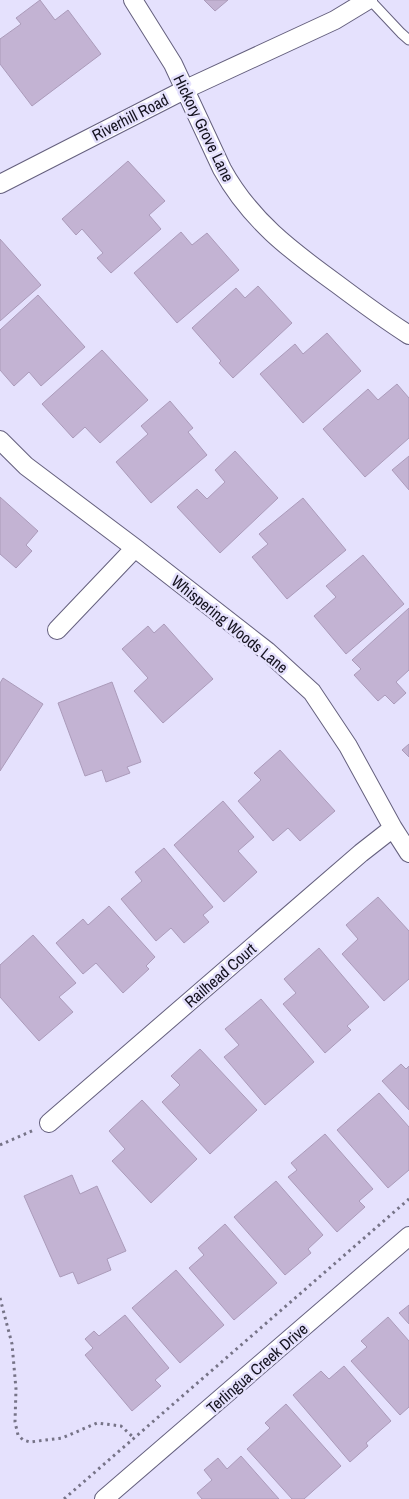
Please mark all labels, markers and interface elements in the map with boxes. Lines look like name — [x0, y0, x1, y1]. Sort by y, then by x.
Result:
street label: Hickory Grove Lane — [169, 71, 239, 185]
street label: Riverhill Road — [88, 88, 172, 146]
street label: Whispering Woods Lane — [167, 570, 293, 678]
street label: Railhead Court — [179, 938, 261, 1012]
street label: Terlingua Creek Drive — [202, 1318, 312, 1418]

